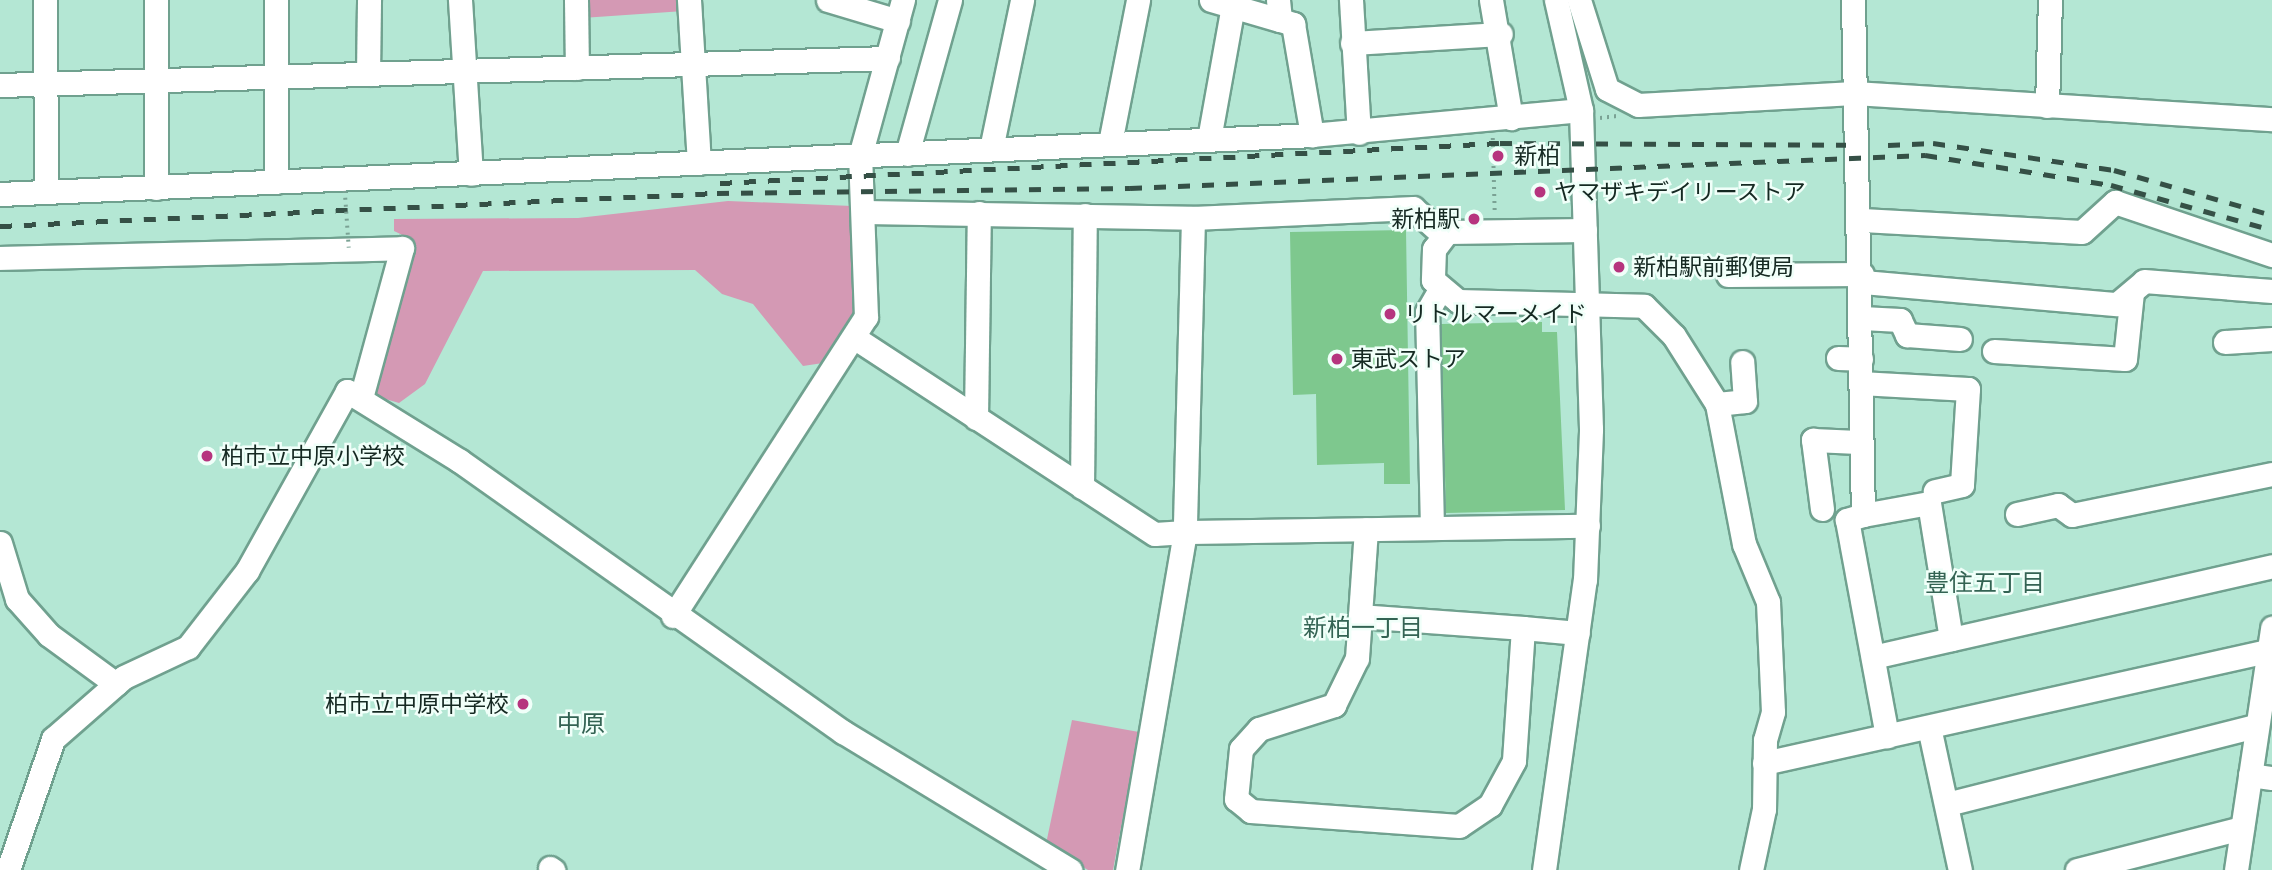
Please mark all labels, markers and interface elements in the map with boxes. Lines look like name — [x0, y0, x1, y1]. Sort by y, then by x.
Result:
place label: 新柏 — [1514, 142, 1560, 170]
marker: 新柏 — [1488, 146, 1508, 166]
place label: ヤマザキデイリーストア — [1554, 178, 1807, 206]
marker: ヤマザキデイリーストア — [1532, 184, 1548, 200]
place label: 新柏駅 — [1391, 205, 1460, 233]
marker: 新柏駅 — [1466, 211, 1482, 227]
place label: 新柏駅前郵便局 — [1633, 253, 1794, 281]
marker: 新柏駅前郵便局 — [1611, 259, 1627, 275]
place label: リトルマーメイド — [1404, 300, 1588, 328]
marker: リトルマーメイド — [1382, 306, 1398, 322]
place label: 東武ストア — [1351, 345, 1466, 373]
marker: 東武ストア — [1329, 351, 1345, 367]
place label: 柏市立中原小学校 — [221, 442, 405, 470]
marker: 柏市立中原小学校 — [199, 448, 215, 464]
district label: 豊住五丁目 — [1925, 569, 2045, 597]
district label: 新柏一丁目 — [1303, 614, 1423, 642]
place label: 柏市立中原中学校 — [325, 690, 509, 718]
marker: 柏市立中原中学校 — [515, 696, 531, 712]
district label: 中原 — [557, 710, 605, 738]

